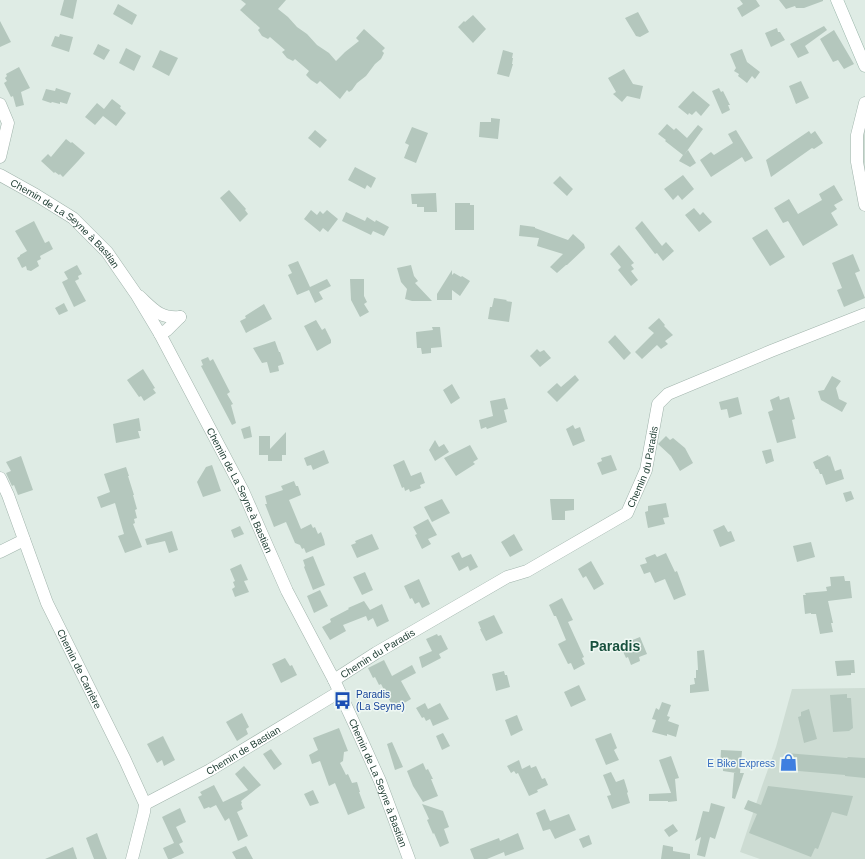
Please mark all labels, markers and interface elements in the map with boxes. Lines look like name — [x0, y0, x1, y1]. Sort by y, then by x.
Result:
street label: Chemin de La Seyne à Bastian — [8, 177, 121, 270]
street label: Chemin du Paradis — [625, 425, 660, 509]
street label: Chemin de La Seyne à Bastian — [204, 426, 275, 555]
street label: Chemin de Carrière — [55, 627, 104, 711]
street label: Chemin du Paradis — [338, 627, 417, 680]
district label: Paradis — [590, 638, 641, 654]
place label: Paradis (La Seyne) — [356, 689, 405, 712]
bus stop icon: Paradis (La Seyne) — [333, 690, 353, 710]
street label: Chemin de La Seyne à Bastian — [347, 717, 409, 849]
street label: Chemin de Bastian — [204, 724, 282, 777]
shop icon: E Bike Express — [778, 753, 798, 773]
place label: E Bike Express — [707, 758, 775, 769]

